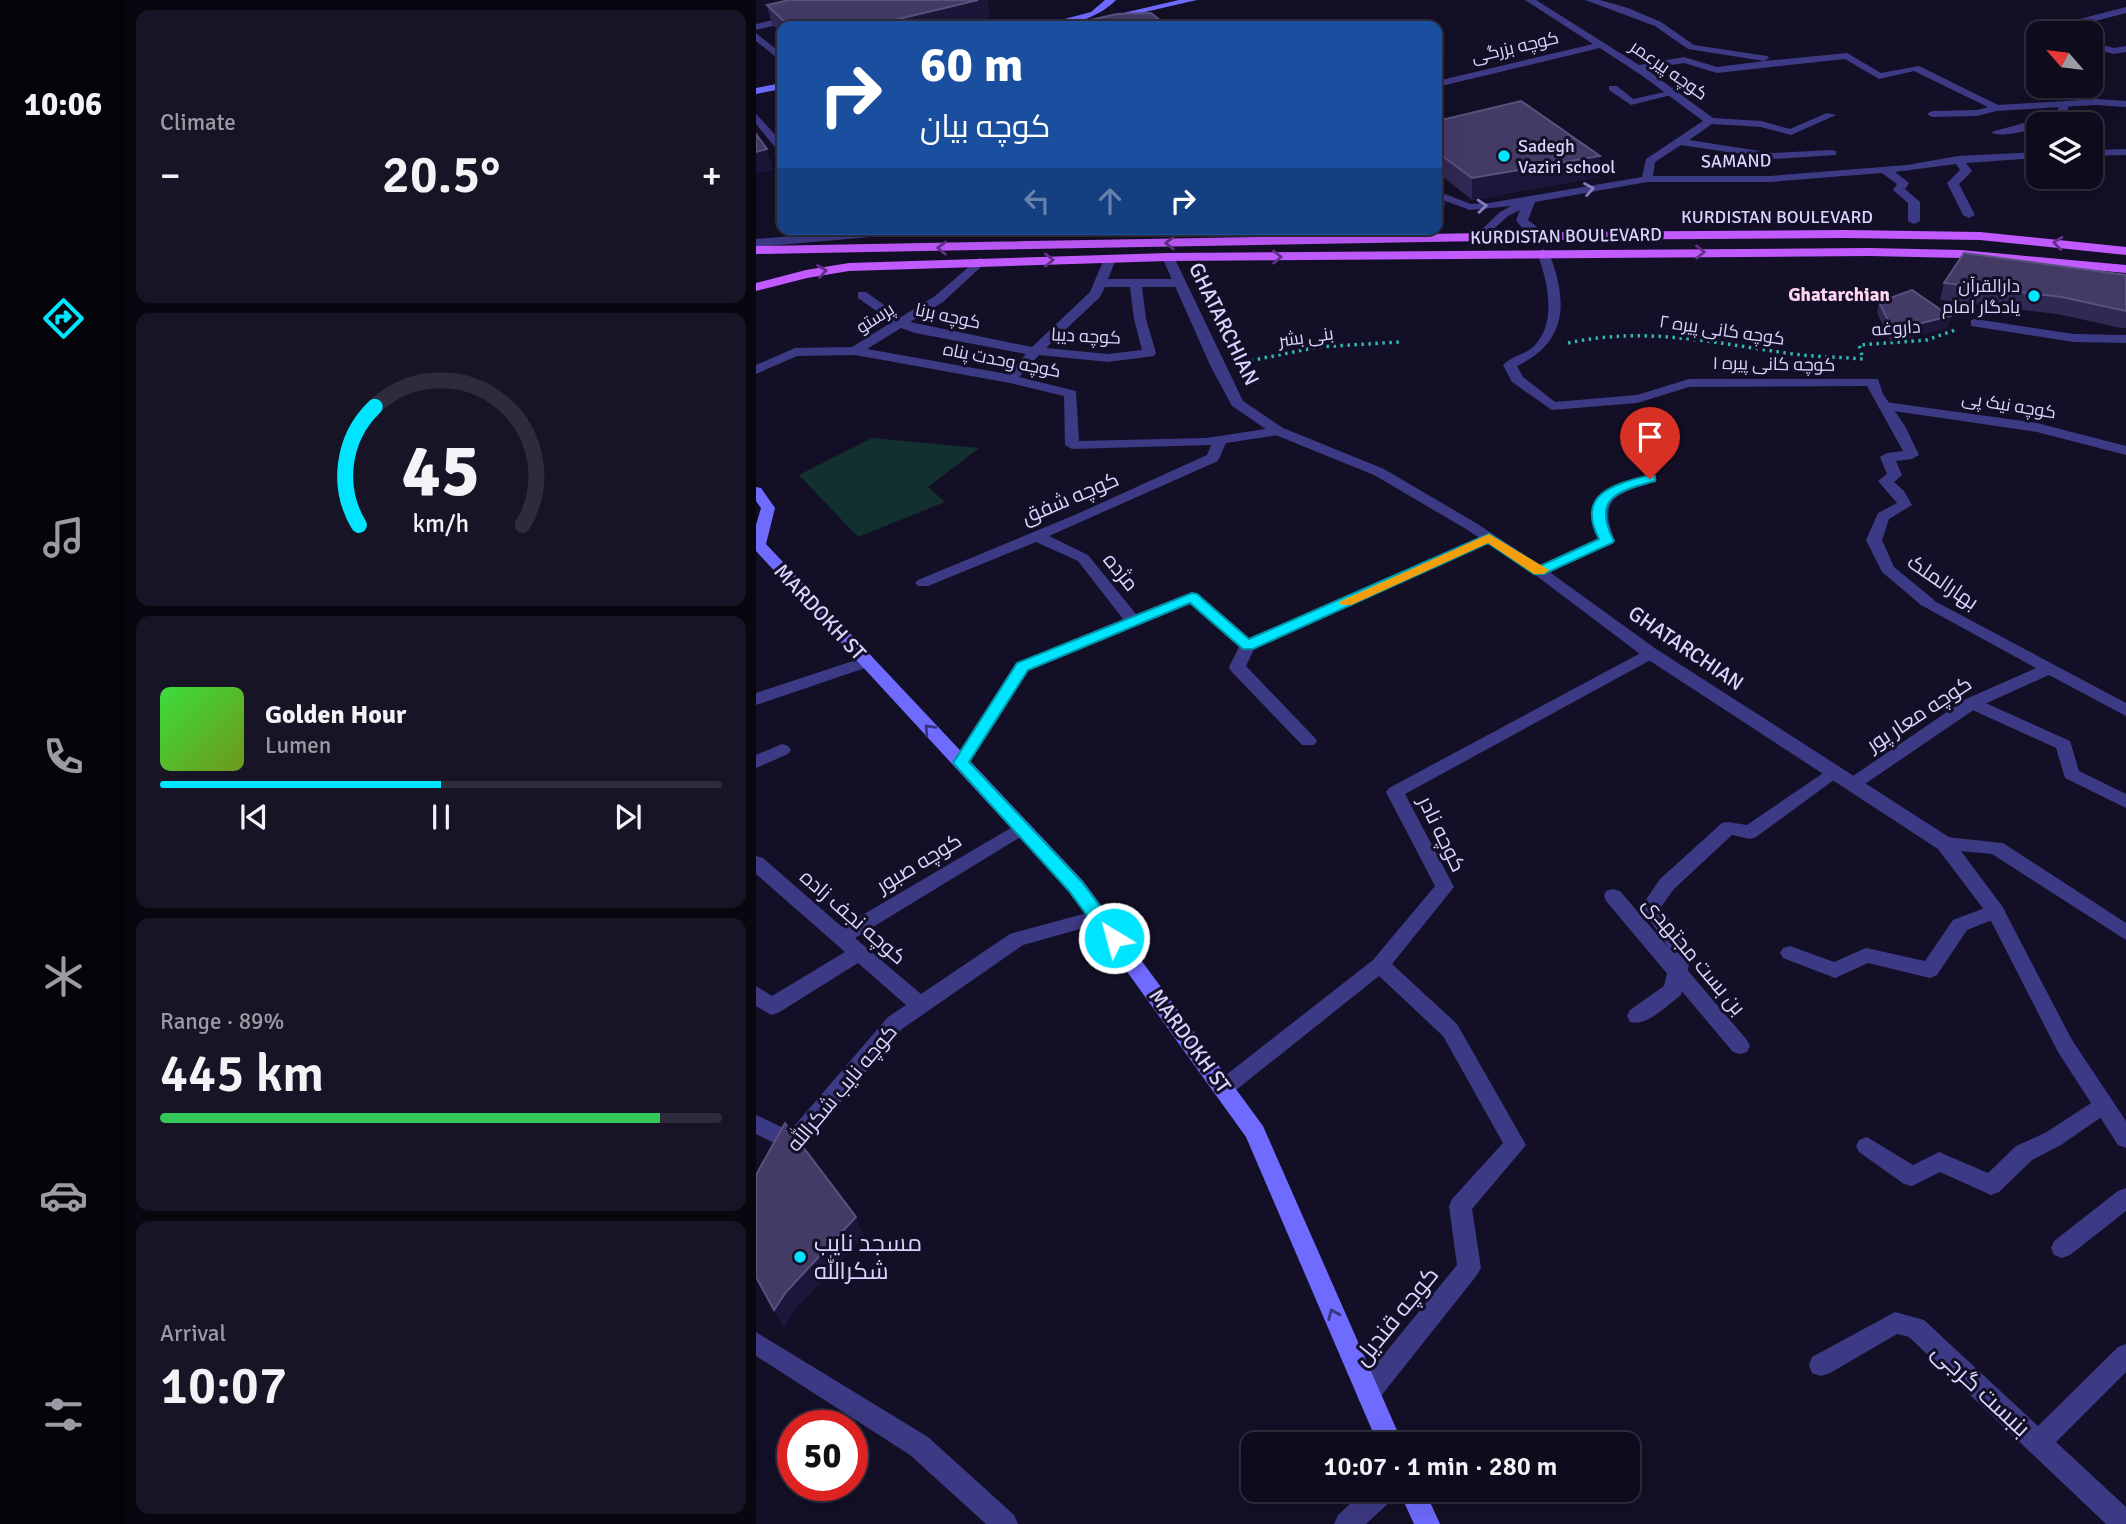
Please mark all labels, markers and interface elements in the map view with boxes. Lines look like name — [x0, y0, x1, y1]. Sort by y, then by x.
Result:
north arrow — [2026, 21, 2104, 98]
map controls — [2026, 21, 2103, 189]
street label: کوچه بزرگی — [1469, 26, 1561, 69]
text: 60 m — [920, 35, 1023, 95]
street label: کوچه پیرعمر — [1625, 35, 1712, 106]
icon: right — [805, 49, 896, 140]
text: 10:06 — [24, 85, 102, 124]
text: کوچه بیان — [920, 107, 1051, 146]
text: Climate — [160, 108, 236, 137]
button: layers — [2026, 112, 2103, 189]
place label: Sadegh Vaziri school — [1518, 135, 1616, 178]
text: 20.5° — [382, 143, 500, 207]
marker: Sadegh Vaziri school — [1496, 148, 1512, 164]
street label: SAMAND — [1701, 149, 1771, 173]
text: − — [160, 152, 181, 199]
text: + — [701, 152, 722, 199]
icon: left — [1018, 182, 1056, 220]
icon: ahead — [1091, 182, 1129, 220]
icon: right — [1164, 182, 1202, 220]
one-way arrow — [1583, 182, 1594, 197]
one-way arrow — [1477, 199, 1488, 214]
street label: KURDISTAN BOULEVARD — [1681, 206, 1873, 228]
street label: KURDISTAN BOULEVARD — [1470, 223, 1662, 249]
one-way arrow — [1164, 235, 1174, 251]
one-way arrow — [2052, 236, 2064, 251]
one-way arrow — [936, 241, 947, 256]
one-way arrow — [1695, 244, 1706, 260]
one-way arrow — [1272, 249, 1282, 265]
one-way arrow — [1044, 253, 1055, 268]
street label: GHATARCHIAN — [1183, 258, 1265, 390]
one-way arrow — [816, 264, 828, 279]
place label: دارالقرآن یادگار امام — [1942, 275, 2020, 319]
district label: Ghatarchian — [1788, 283, 1890, 307]
marker: دارالقرآن یادگار امام — [2026, 288, 2042, 304]
icon: directions — [39, 294, 88, 343]
street label: پرستو — [852, 298, 899, 339]
street label: کوچه برنا — [913, 298, 983, 335]
street label: کوچه کانی پیره ۲ — [1658, 310, 1786, 351]
street label: داروغه — [1871, 315, 1921, 341]
street label: بنی بشر — [1276, 322, 1335, 352]
street label: کوچه دیبا — [1050, 323, 1122, 350]
street label: کوچه وحدت پناه — [941, 338, 1063, 383]
street label: کوچه کانی پیره ۱ — [1712, 352, 1836, 377]
street label: کوچه نیک پی — [1960, 387, 2058, 424]
pin — [1620, 407, 1680, 479]
icon: arrive — [1631, 418, 1669, 456]
text: 45 — [402, 428, 480, 517]
street label: کوچه شفق — [1017, 466, 1123, 531]
text: km/h — [413, 508, 469, 539]
icon: music — [39, 513, 88, 562]
street label: مژده — [1098, 547, 1144, 597]
street label: بهارالملک — [1902, 549, 1984, 615]
street label: MARDOKH ST — [769, 558, 872, 666]
street label: GHATARCHIAN — [1623, 600, 1749, 696]
street label: کوچه معار پور — [1861, 670, 1977, 759]
text: Golden Hour — [265, 699, 406, 731]
one-way arrow — [924, 724, 937, 737]
text: Lumen — [265, 731, 331, 760]
icon: phone — [39, 732, 88, 781]
street label: کوچه نادر — [1411, 791, 1471, 877]
icon: previous — [235, 798, 273, 836]
icon: pause — [422, 798, 460, 836]
icon: next — [609, 798, 647, 836]
street label: کوچه صبور — [871, 827, 967, 900]
street label: کوچه نجف زاده — [794, 864, 911, 971]
street label: بن بست مجتهدی — [1637, 891, 1751, 1021]
position arrow — [1077, 901, 1151, 975]
icon: climate — [39, 952, 88, 1001]
street label: MARDOKH ST — [1143, 984, 1237, 1099]
text: Range · 89% — [160, 1007, 284, 1036]
street label: کوچه نایب شکرالله — [780, 1018, 904, 1158]
text: 445 km — [160, 1042, 324, 1106]
icon: car — [39, 1171, 88, 1220]
place label: مسجد نایب شکرالله — [814, 1228, 922, 1286]
marker: مسجد نایب شکرالله — [792, 1249, 808, 1265]
street label: کوچه قندیل — [1347, 1260, 1446, 1372]
one-way arrow — [1327, 1309, 1341, 1321]
text: Arrival — [160, 1319, 226, 1348]
street label: بنبست گرجی — [1925, 1337, 2037, 1443]
text: 10:07 — [160, 1354, 287, 1418]
icon: filters — [39, 1390, 88, 1439]
speed limit sign: 50 — [777, 1410, 868, 1501]
text: 10:07 · 1 min · 280 m — [1324, 1451, 1557, 1483]

